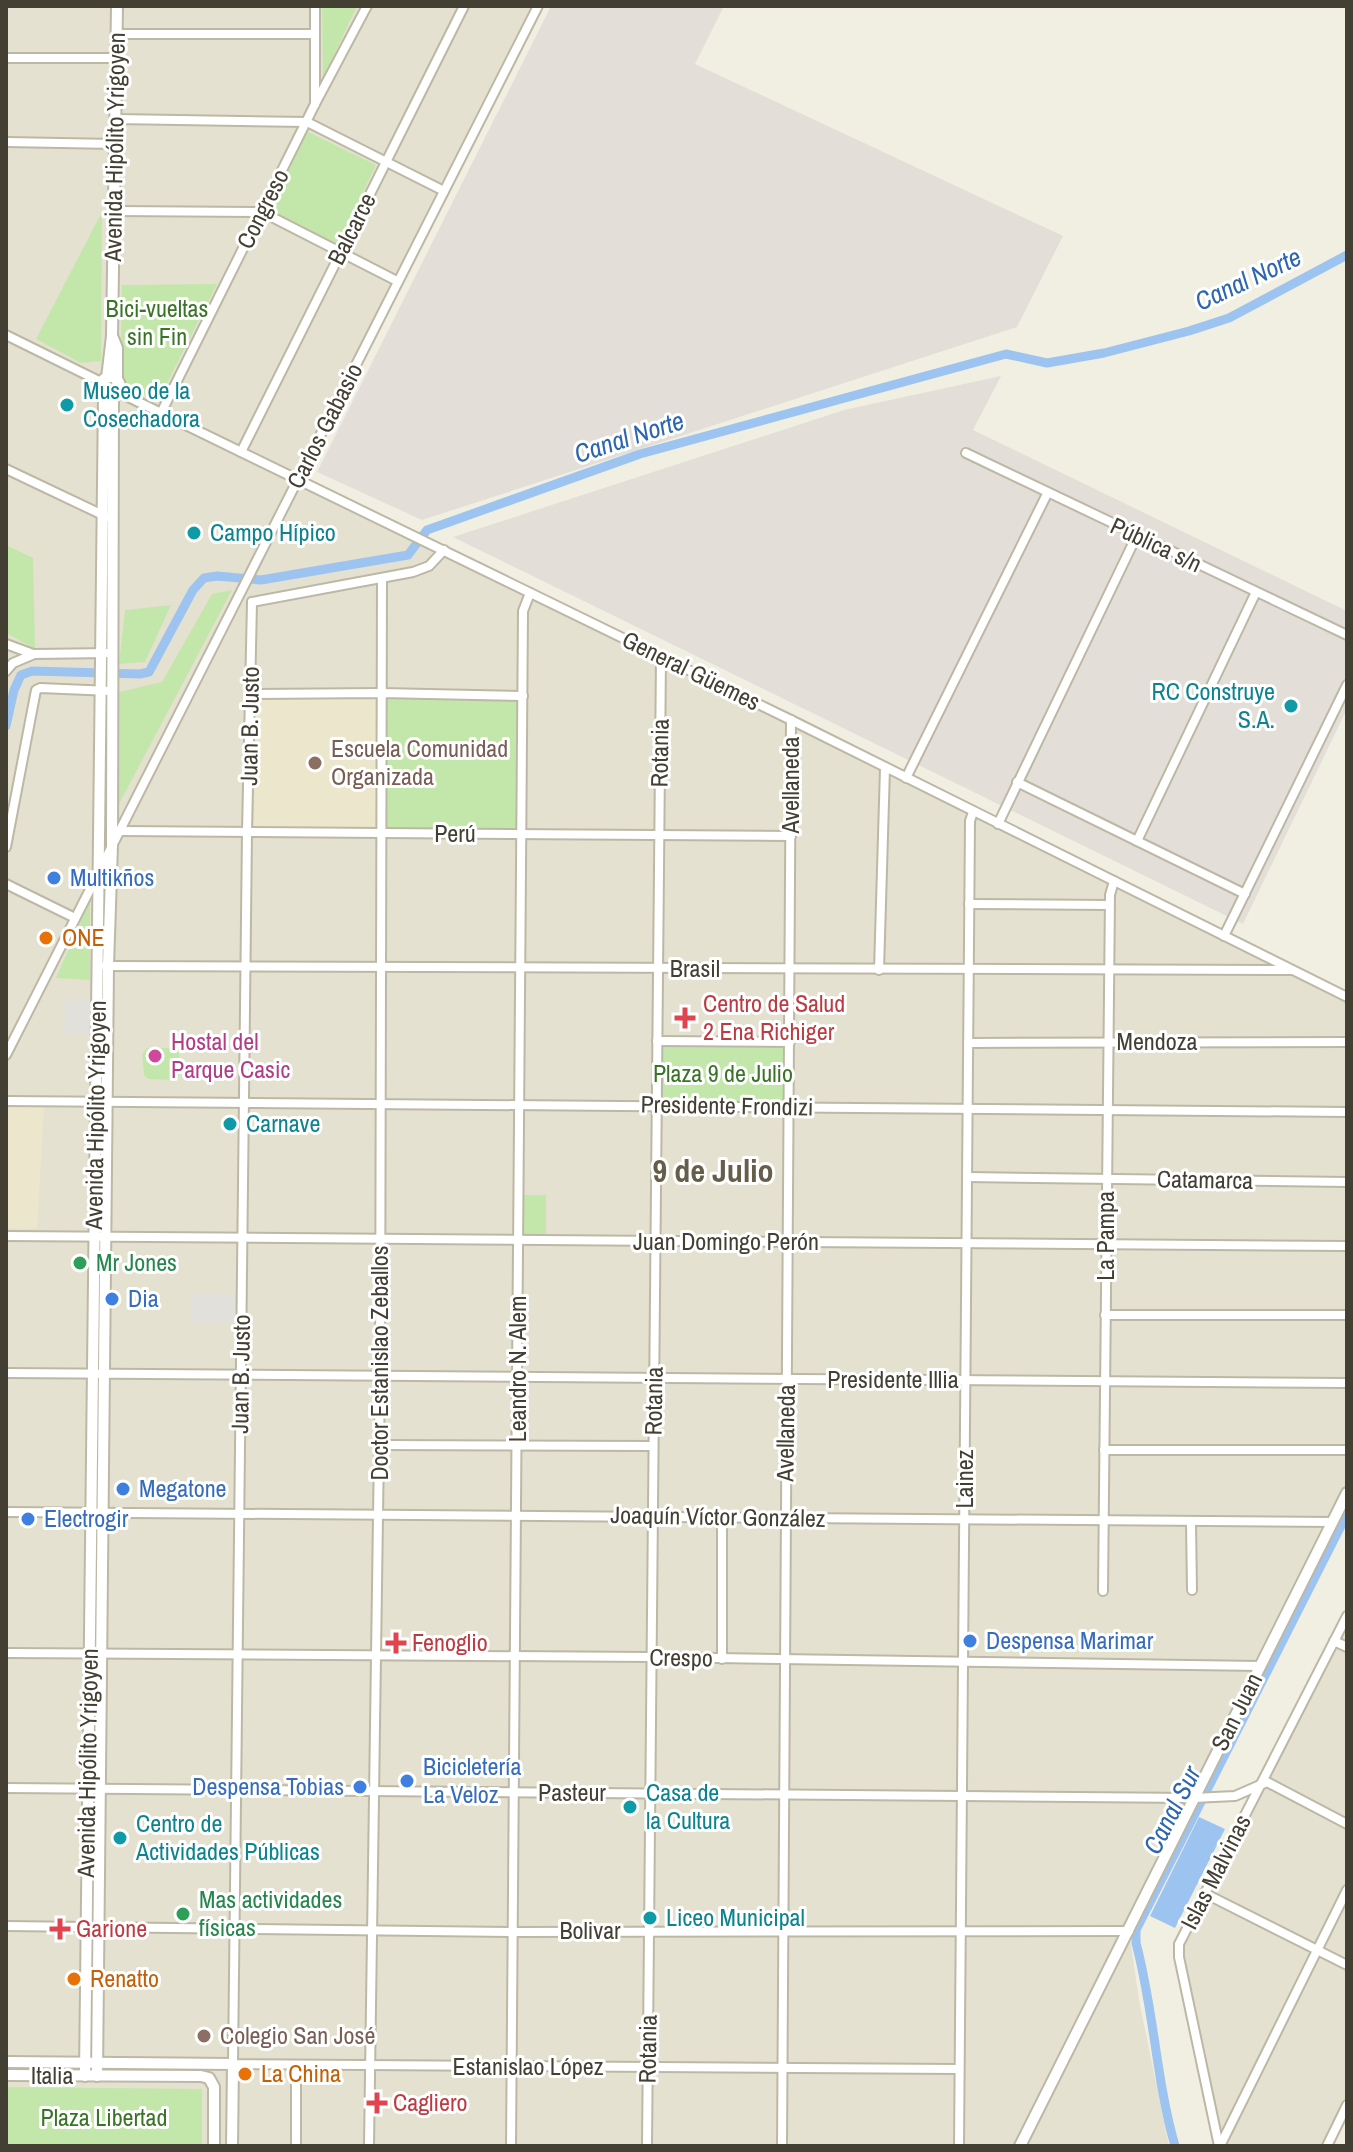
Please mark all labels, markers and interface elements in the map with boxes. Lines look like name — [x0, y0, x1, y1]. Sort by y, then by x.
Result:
street label: Avenida Hipólito Yrigoyen — [96, 32, 132, 263]
street label: Congreso — [228, 163, 296, 254]
street label: Balcarce — [319, 187, 383, 270]
water label: Canal Norte — [1189, 239, 1307, 318]
park label: Bici-vueltas sin Fin — [106, 292, 208, 352]
street label: Carlos Gabasio — [279, 357, 369, 494]
place label: Museo de la Cosechadora — [83, 374, 200, 434]
marker: Museo de la Cosechadora — [58, 396, 76, 414]
water label: Canal Norte — [569, 402, 688, 471]
street label: Pública s/n — [1106, 509, 1207, 579]
place label: Campo Hípico — [210, 516, 336, 548]
marker: Campo Hípico — [185, 524, 203, 542]
street label: General Güemes — [617, 623, 766, 717]
street label: Juan B. Justo — [232, 666, 266, 786]
place label: RC Construye S.A. — [1151, 675, 1275, 735]
marker: RC Construye S.A. — [1282, 697, 1300, 715]
street label: Rotania — [642, 718, 676, 788]
place label: Escuela Comunidad Organizada — [331, 732, 508, 792]
street label: Avellaneda — [774, 736, 806, 835]
marker: Escuela Comunidad Organizada — [306, 754, 324, 772]
street label: Perú — [434, 817, 476, 849]
place label: Multikños — [70, 861, 154, 893]
marker: Multikños — [45, 869, 63, 887]
place label: ONE — [62, 921, 105, 953]
marker: ONE — [37, 929, 55, 947]
street label: Brasil — [670, 952, 720, 984]
place label: Centro de Salud 2 Ena Richiger — [703, 987, 845, 1047]
street label: Avenida Hipólito Yrigoyen — [77, 1000, 113, 1231]
marker: Centro de Salud 2 Ena Richiger — [674, 1007, 696, 1029]
place label: Hostal del Parque Casic — [171, 1025, 290, 1085]
street label: Mendoza — [1117, 1025, 1198, 1057]
marker: Hostal del Parque Casic — [146, 1047, 164, 1065]
park label: Plaza 9 de Julio — [653, 1057, 793, 1089]
street label: Presidente Frondizi — [640, 1087, 814, 1123]
place label: Carnave — [246, 1107, 320, 1139]
marker: Carnave — [221, 1115, 239, 1133]
district label: 9 de Julio — [652, 1149, 774, 1192]
street label: Catamarca — [1157, 1162, 1253, 1196]
street label: La Pampa — [1089, 1191, 1121, 1281]
street label: Juan Domingo Perón — [633, 1225, 819, 1257]
street label: Doctor Estanislao Zeballos — [363, 1245, 395, 1481]
place label: Mr Jones — [96, 1246, 177, 1278]
marker: Mr Jones — [71, 1254, 89, 1272]
place label: Dia — [128, 1282, 159, 1314]
marker: Dia — [103, 1290, 121, 1308]
street label: Leandro N. Alem — [501, 1296, 533, 1442]
street label: Juan B. Justo — [223, 1314, 257, 1434]
street label: Presidente Illia — [827, 1363, 959, 1395]
street label: Rotania — [636, 1366, 670, 1436]
street label: Avellaneda — [768, 1384, 802, 1483]
street label: Lainez — [948, 1449, 980, 1509]
place label: Megatone — [139, 1472, 227, 1504]
marker: Megatone — [114, 1480, 132, 1498]
street label: Joaquín Víctor González — [610, 1498, 826, 1534]
place label: Electrogir — [44, 1502, 129, 1534]
marker: Electrogir — [19, 1510, 37, 1528]
place label: Despensa Marimar — [986, 1624, 1154, 1656]
place label: Fenoglio — [412, 1626, 488, 1658]
marker: Despensa Marimar — [961, 1632, 979, 1650]
marker: Fenoglio — [387, 1634, 405, 1652]
street label: Crespo — [649, 1640, 713, 1674]
street label: Avenida Hipólito Yrigoyen — [69, 1648, 105, 1879]
street label: San Juan — [1203, 1667, 1269, 1756]
place label: Bicicletería La Veloz — [423, 1750, 522, 1810]
water label: Canal Sur — [1134, 1759, 1209, 1860]
place label: Despensa Tobias — [192, 1770, 344, 1802]
marker: Bicicletería La Veloz — [398, 1772, 416, 1790]
street label: Pasteur — [538, 1776, 606, 1808]
place label: Casa de la Cultura — [646, 1776, 730, 1836]
marker: Despensa Tobias — [351, 1778, 369, 1796]
marker: Casa de la Cultura — [621, 1798, 639, 1816]
place label: Centro de Actividades Públicas — [135, 1807, 320, 1867]
street label: Islas Malvinas — [1173, 1809, 1258, 1934]
marker: Centro de Actividades Públicas — [111, 1829, 129, 1847]
place label: Mas actividades físicas — [199, 1883, 342, 1943]
place label: Liceo Municipal — [666, 1901, 805, 1933]
marker: Mas actividades físicas — [174, 1905, 192, 1923]
marker: Liceo Municipal — [641, 1909, 659, 1927]
place label: Garione — [76, 1912, 147, 1944]
street label: Bolivar — [559, 1914, 621, 1946]
marker: Garione — [51, 1920, 69, 1938]
place label: Renatto — [90, 1962, 159, 1994]
marker: Renatto — [65, 1970, 83, 1988]
street label: Rotania — [630, 2014, 664, 2084]
place label: Colegio San José — [220, 2019, 375, 2051]
marker: Colegio San José — [195, 2027, 213, 2045]
street label: Estanislao López — [453, 2050, 604, 2082]
place label: La China — [261, 2057, 341, 2089]
street label: Italia — [31, 2059, 73, 2091]
marker: La China — [236, 2065, 254, 2083]
place label: Cagliero — [393, 2086, 467, 2118]
marker: Cagliero — [368, 2094, 386, 2112]
park label: Plaza Libertad — [41, 2101, 167, 2133]

